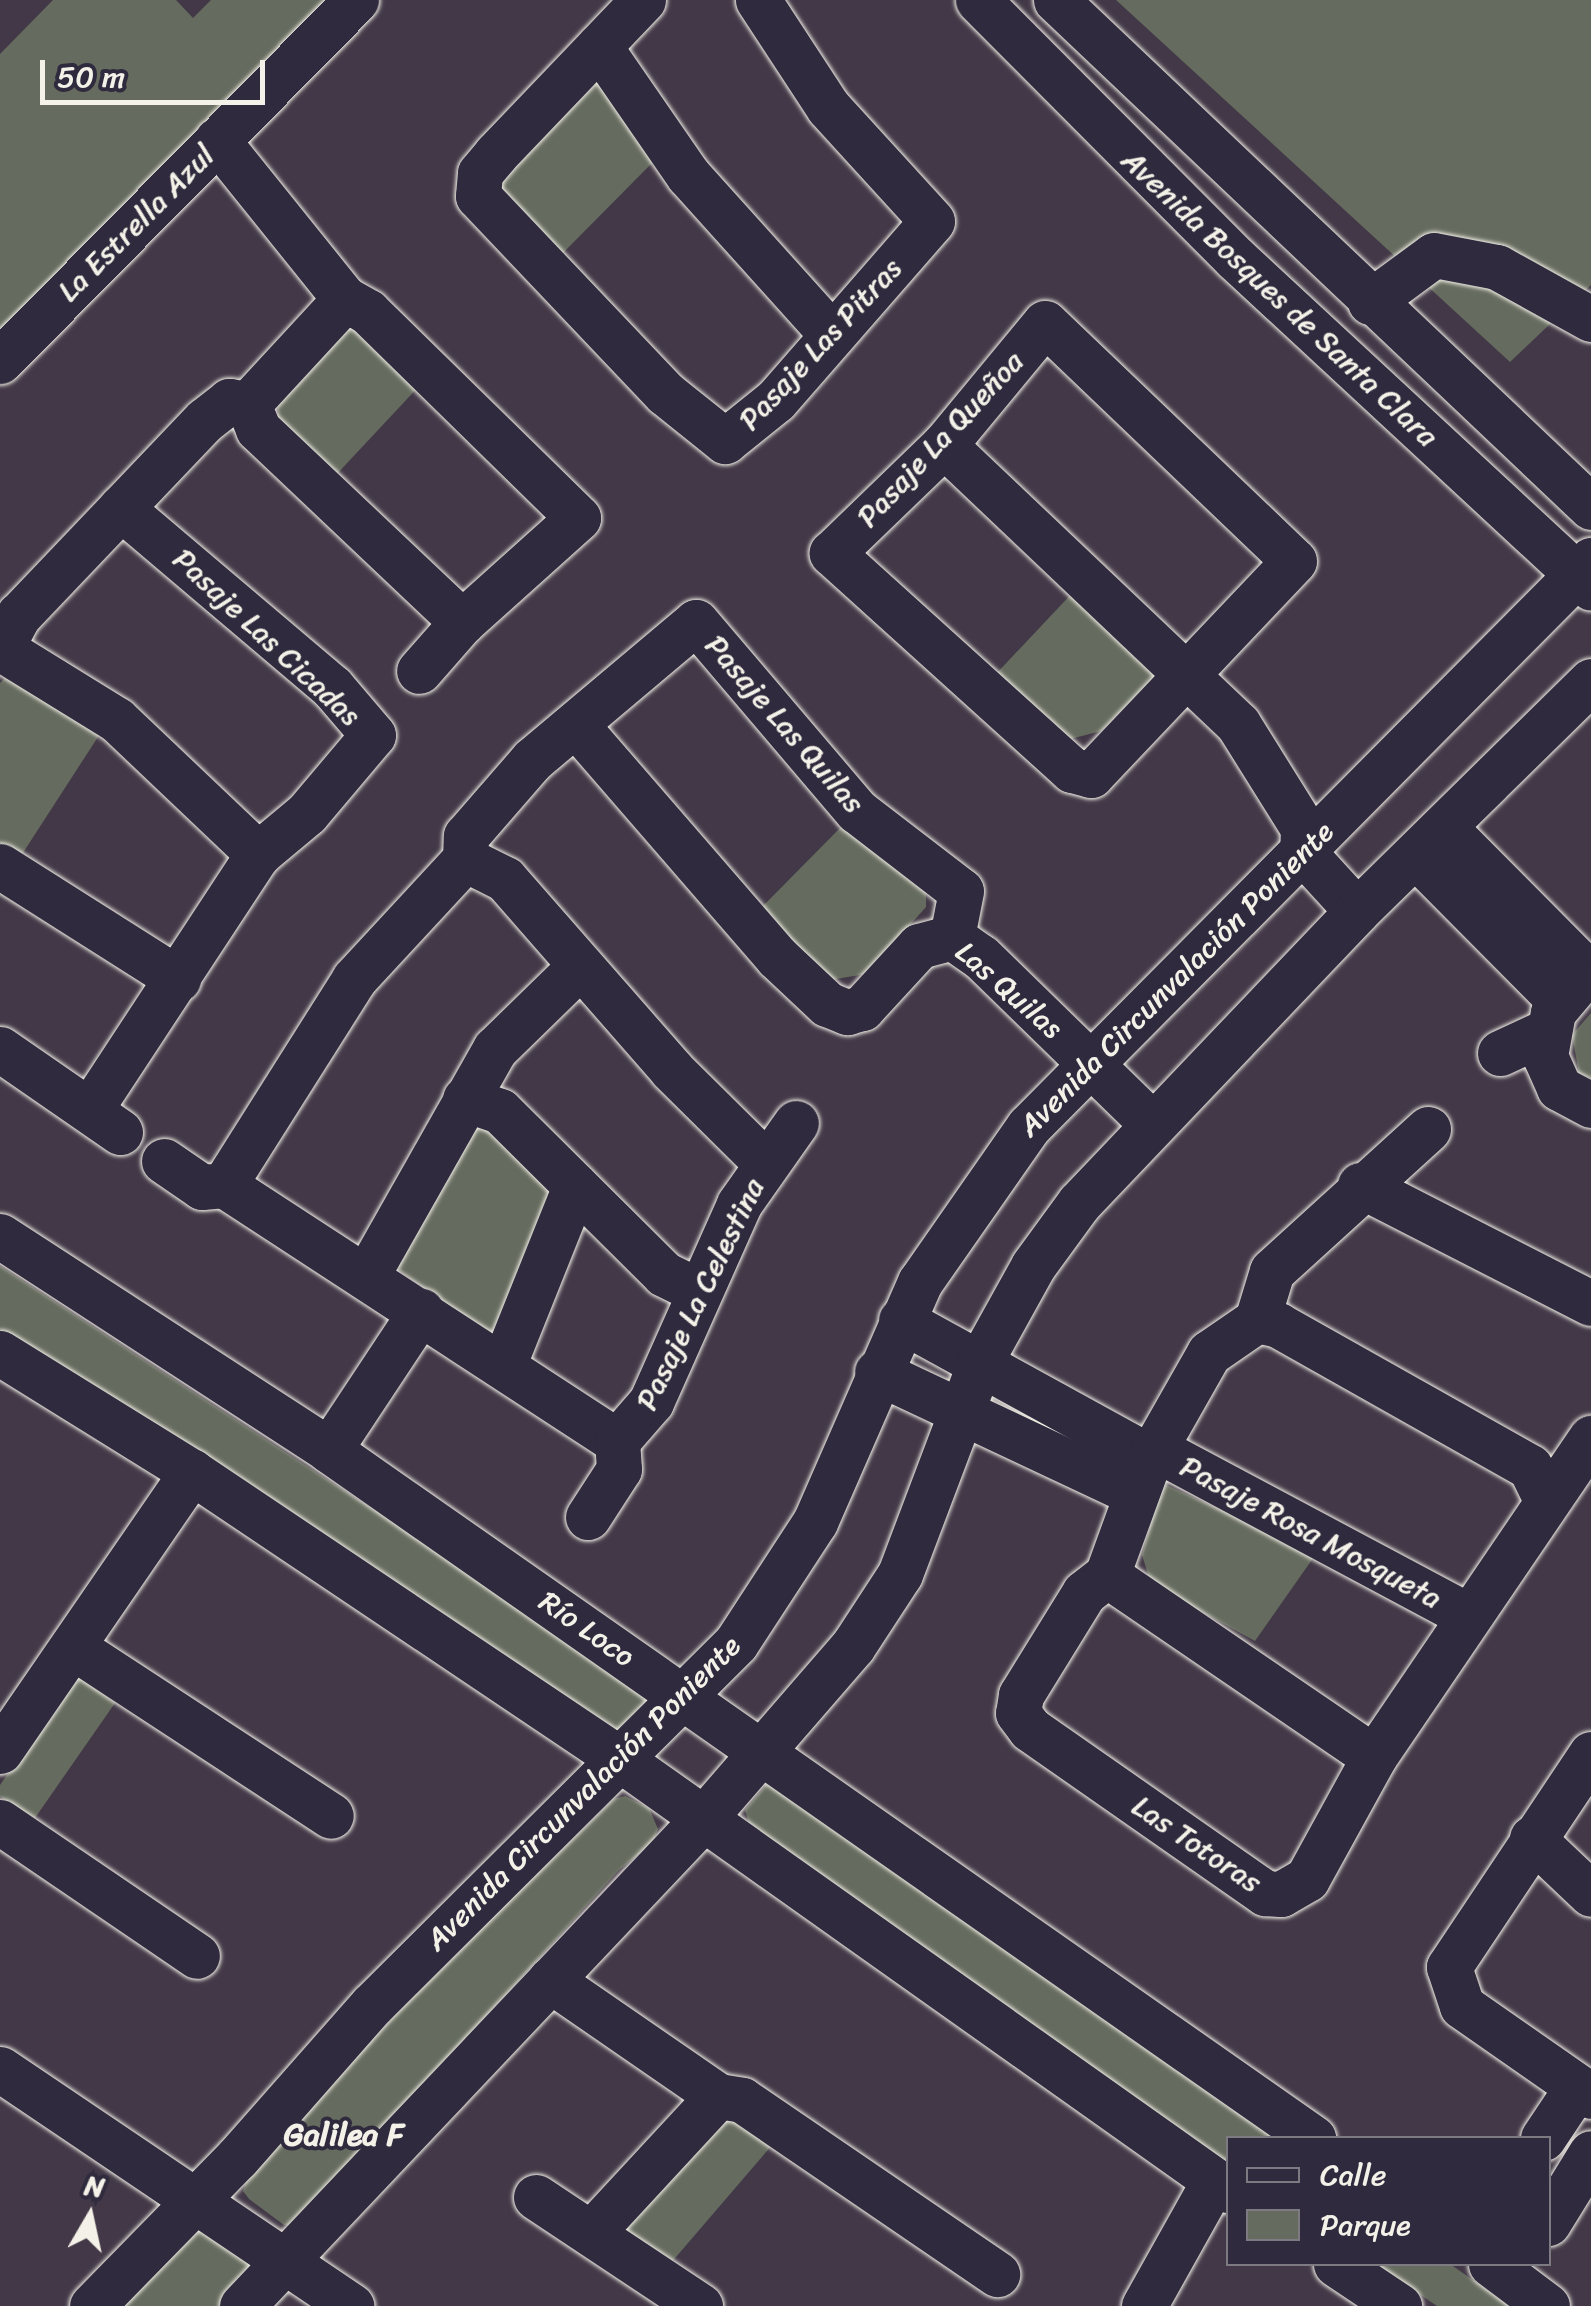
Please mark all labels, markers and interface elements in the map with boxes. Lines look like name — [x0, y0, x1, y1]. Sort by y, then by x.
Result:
scale bar — [45, 40, 270, 102]
text: 50 m — [57, 50, 125, 104]
street label: La Estrella Azul — [50, 137, 222, 309]
street label: Avenida Bosques de Santa Clara — [1114, 142, 1446, 454]
street label: Pasaje Las Pitras — [730, 250, 910, 438]
street label: Pasaje La Queñoa — [849, 343, 1031, 535]
street label: Pasaje Las Cicadas — [165, 540, 369, 734]
street label: Pasaje Las Quilas — [697, 627, 873, 821]
street label: Avenida Circunvalación Poniente — [1011, 814, 1341, 1144]
street label: Las Quilas — [947, 933, 1071, 1047]
street label: Pasaje La Celestina — [628, 1172, 772, 1416]
street label: Pasaje Rosa Mosqueta — [1174, 1448, 1448, 1616]
street label: Río Loco — [532, 1583, 642, 1675]
street label: Avenida Circunvalación Poniente — [418, 1628, 748, 1958]
street label: Las Totoras — [1126, 1788, 1268, 1900]
district label: Galilea F — [284, 2116, 404, 2154]
legend — [1226, 2136, 1551, 2266]
text: Calle — [1320, 2148, 1386, 2202]
text: N — [81, 2160, 108, 2212]
north arrow — [40, 2166, 140, 2266]
text: Parque — [1320, 2198, 1411, 2252]

